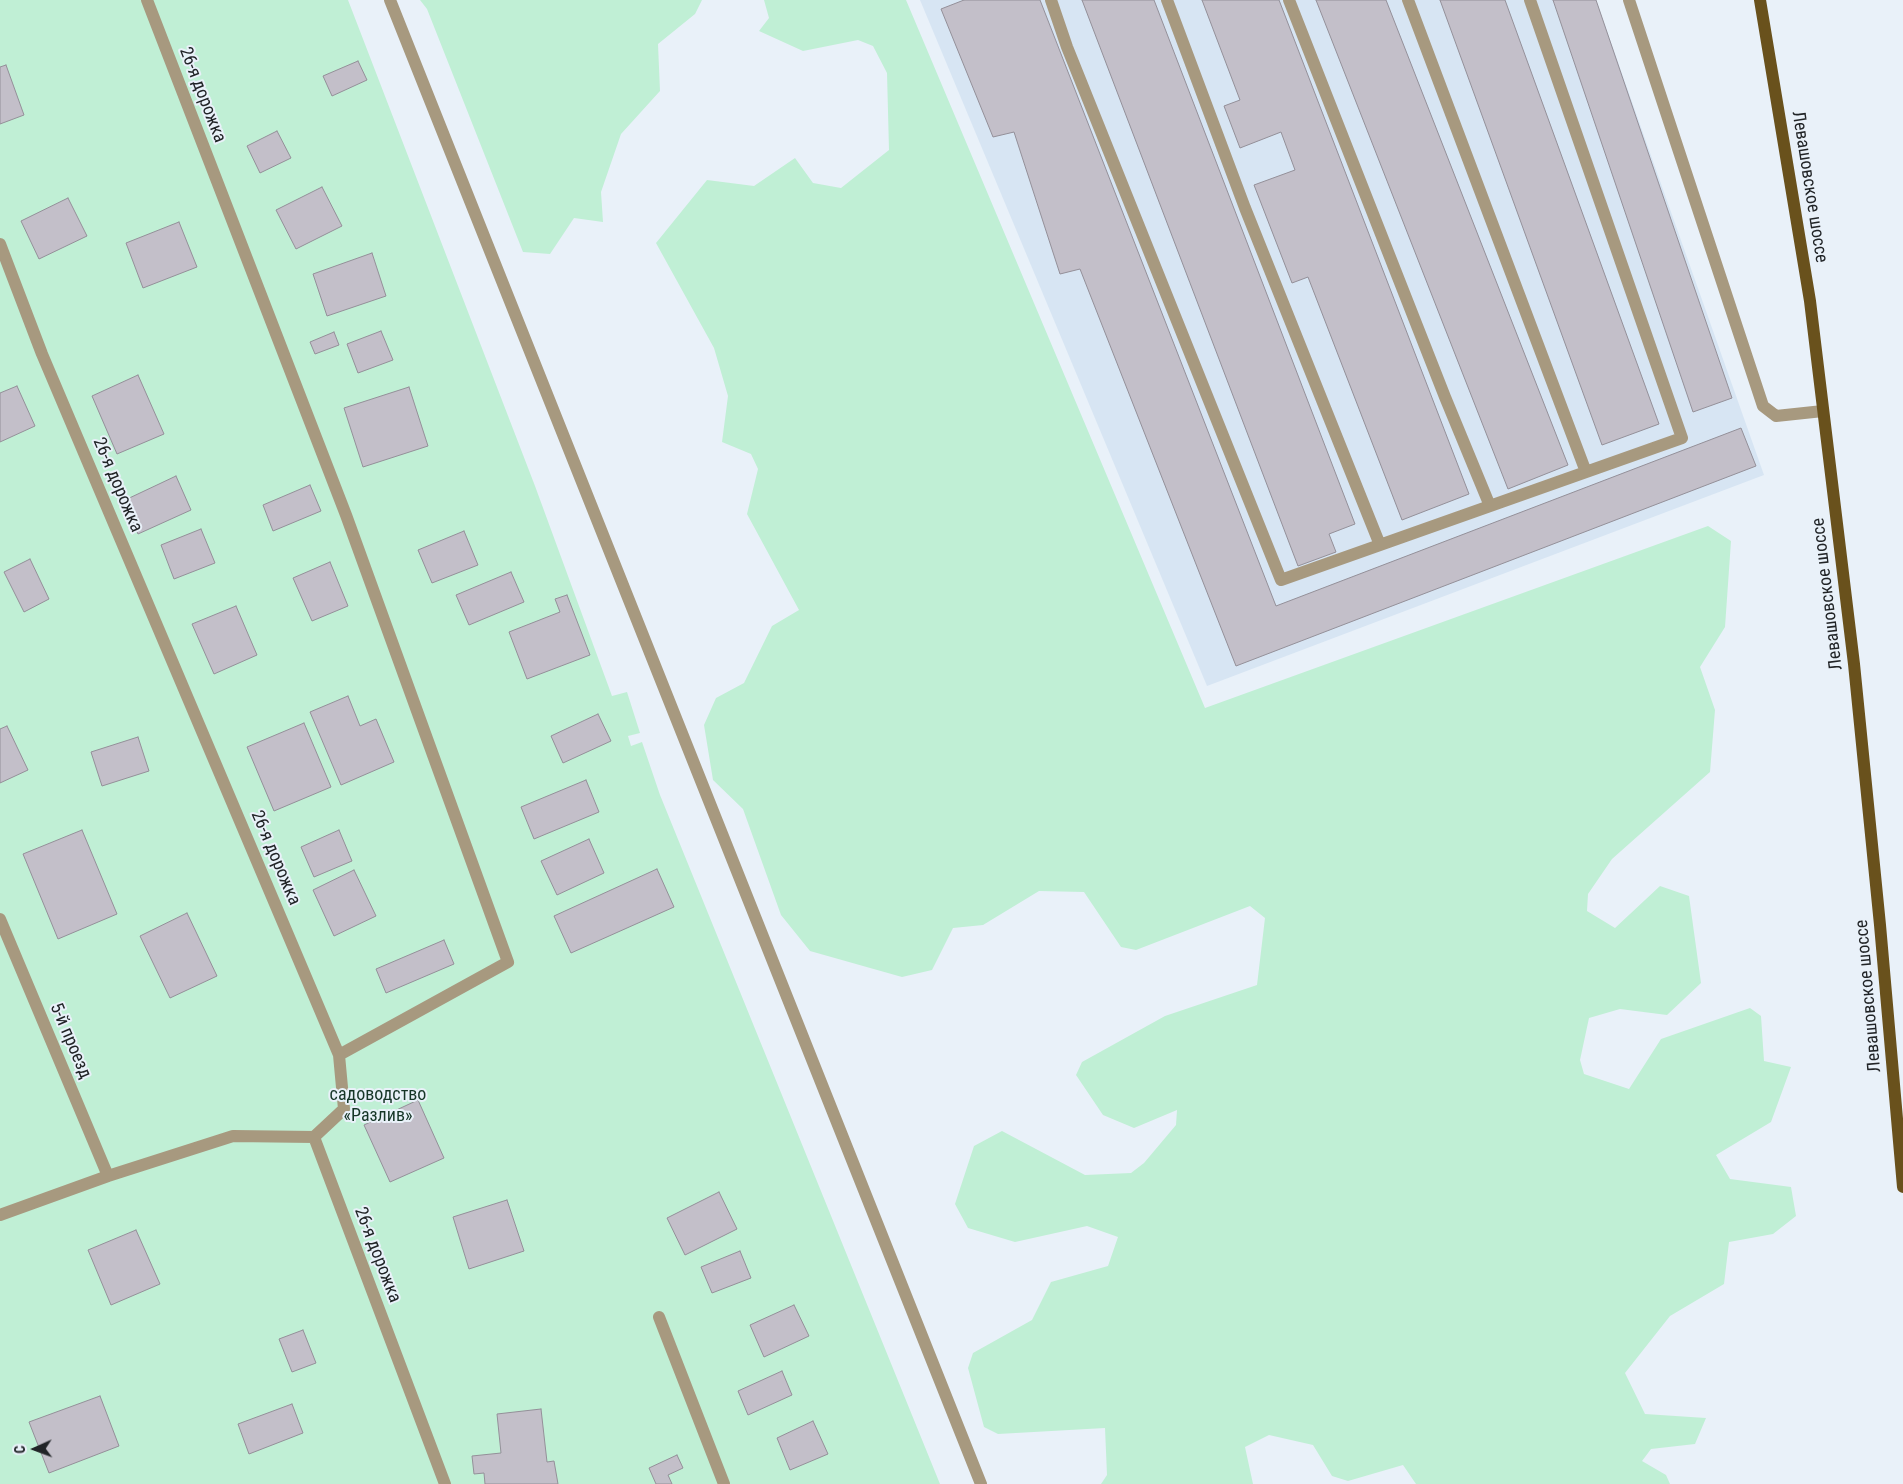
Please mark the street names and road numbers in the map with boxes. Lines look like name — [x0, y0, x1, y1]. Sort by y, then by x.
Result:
street label: 26-я дорожка — [174, 44, 230, 146]
street label: Левашовское шоссе — [1786, 110, 1832, 264]
street label: 26-я дорожка — [87, 434, 147, 536]
street label: Левашовское шоссе — [1808, 517, 1848, 671]
street label: 26-я дорожка — [245, 807, 305, 909]
street label: Левашовское шоссе — [1852, 919, 1886, 1073]
street label: 5-й проезд — [44, 1000, 96, 1082]
street label: 26-я дорожка — [349, 1204, 405, 1306]

